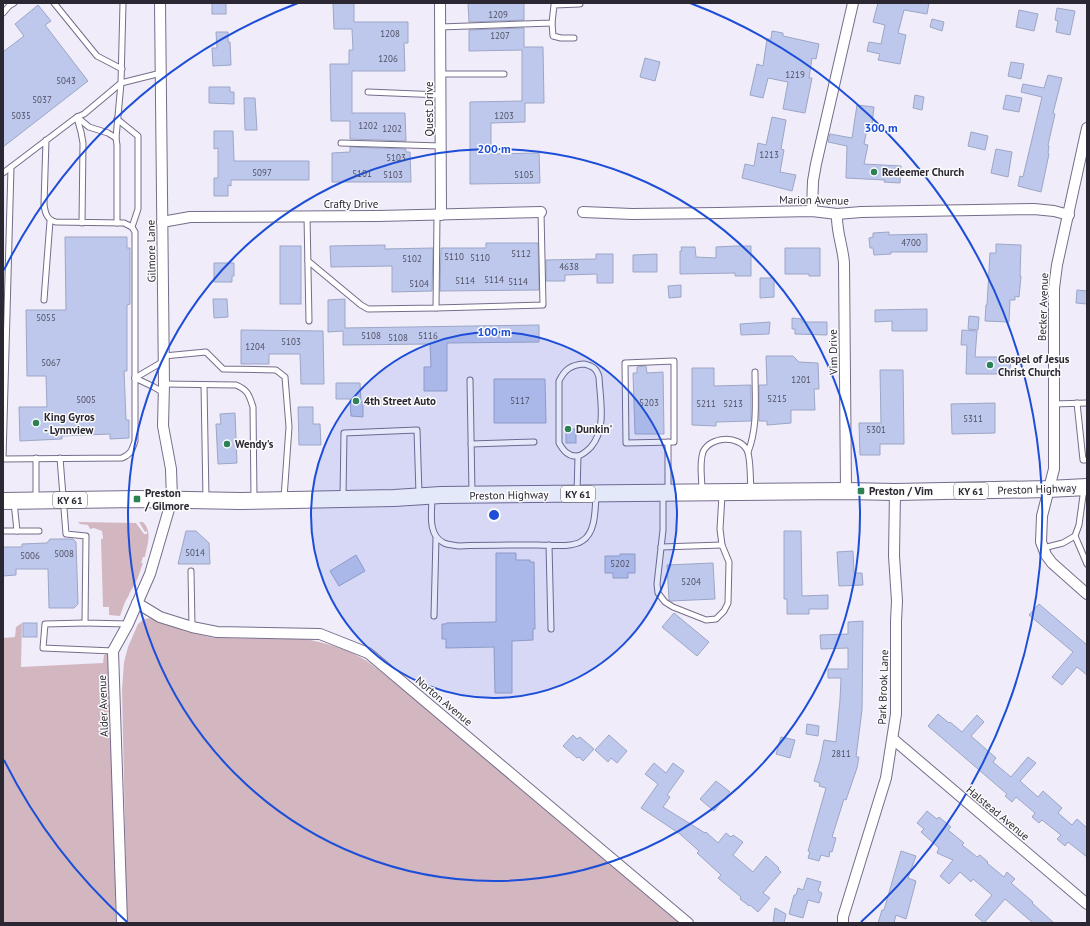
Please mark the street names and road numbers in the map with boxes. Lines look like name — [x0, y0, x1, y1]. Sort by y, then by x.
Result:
street label: Quest Drive — [422, 81, 436, 137]
street label: Marion Avenue — [779, 192, 849, 208]
street label: Crafty Drive — [324, 197, 379, 211]
street label: Gilmore Lane — [143, 219, 159, 282]
street label: Becker Avenue — [1035, 272, 1051, 341]
street label: Vim Drive — [826, 329, 840, 376]
street label: Preston Highway — [997, 481, 1078, 497]
road number: KY 61 — [954, 483, 988, 499]
road number: KY 61 — [561, 486, 595, 502]
street label: Preston Highway — [469, 487, 550, 503]
road number: KY 61 — [53, 492, 87, 508]
street label: Park Brook Lane — [875, 649, 891, 725]
street label: Norton Avenue — [413, 673, 476, 729]
street label: Alder Avenue — [95, 674, 111, 737]
street label: Halstead Avenue — [964, 783, 1033, 844]

